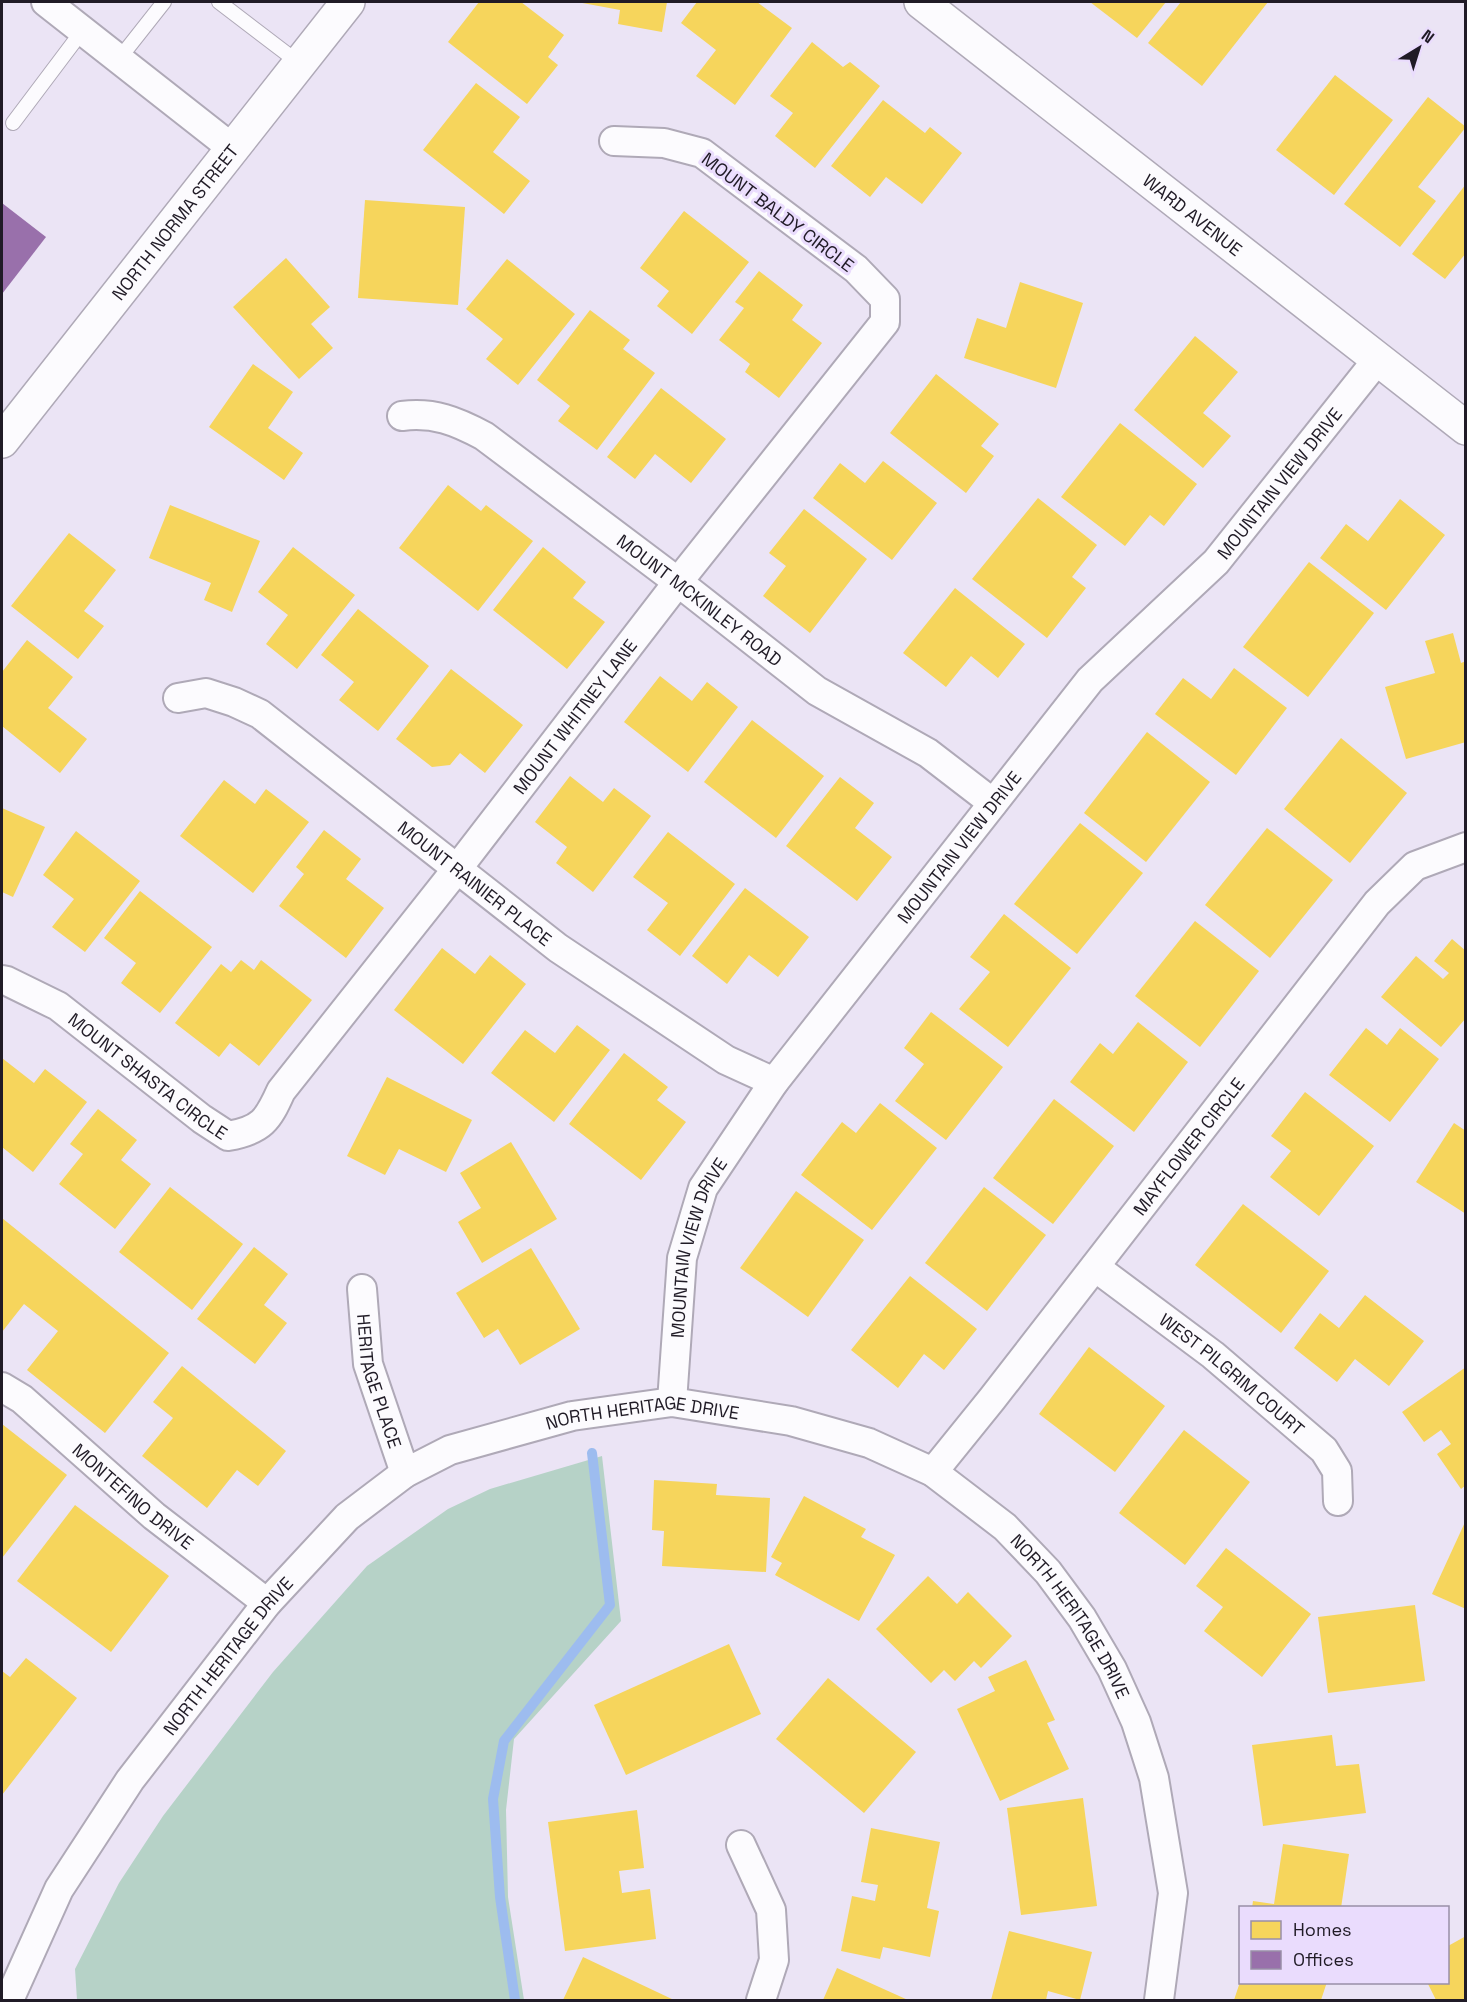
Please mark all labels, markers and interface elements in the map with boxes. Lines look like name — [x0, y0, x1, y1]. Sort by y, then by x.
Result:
north arrow — [1389, 18, 1449, 78]
text: N — [1417, 25, 1439, 48]
street label: NORTH NORMA STREET — [106, 139, 243, 304]
street label: MOUNT BALDY CIRCLE — [697, 147, 859, 277]
street label: WARD AVENUE — [1138, 168, 1247, 261]
street label: MOUNTAIN VIEW DRIVE — [1211, 402, 1347, 564]
street label: MOUNT MCKINLEY ROAD — [613, 529, 787, 671]
street label: MOUNT WHITNEY LANE — [508, 634, 641, 798]
street label: MOUNTAIN VIEW DRIVE — [892, 766, 1026, 928]
street label: MOUNT RAINIER PLACE — [393, 815, 557, 950]
street label: MOUNT SHASTA CIRCLE — [64, 1007, 232, 1144]
street label: MAYFLOWER CIRCLE — [1128, 1073, 1249, 1220]
street label: MOUNTAIN VIEW DRIVE — [665, 1153, 732, 1339]
street label: WEST PILGRIM COURT — [1155, 1308, 1310, 1440]
street label: HERITAGE PLACE — [353, 1313, 407, 1451]
street label: NORTH HERITAGE DRIVE — [543, 1390, 741, 1434]
street label: MONTEFINO DRIVE — [68, 1438, 199, 1554]
street label: NORTH HERITAGE DRIVE — [1006, 1529, 1135, 1702]
street label: NORTH HERITAGE DRIVE — [158, 1571, 297, 1739]
legend — [1239, 1906, 1449, 1984]
text: Homes — [1293, 1918, 1352, 1941]
text: Offices — [1293, 1948, 1354, 1971]

